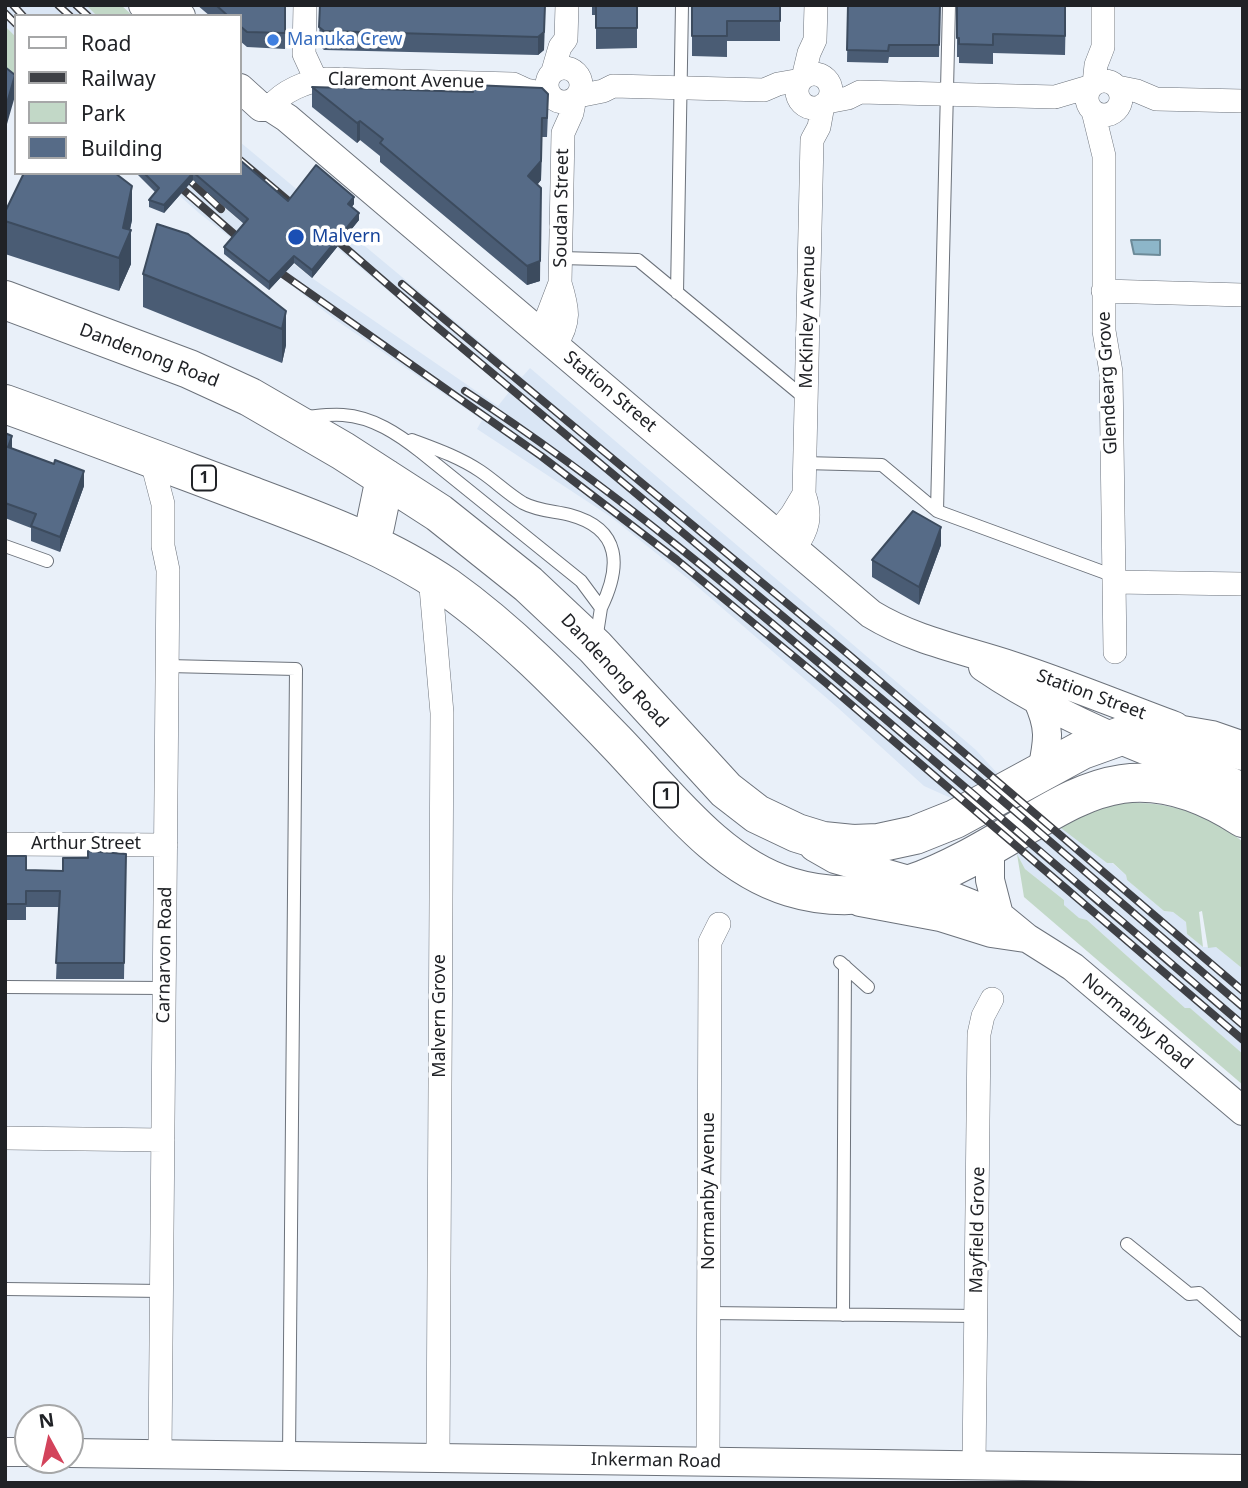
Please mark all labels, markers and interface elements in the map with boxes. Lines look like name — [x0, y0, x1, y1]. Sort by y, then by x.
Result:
legend — [14, 14, 242, 175]
text: Road — [81, 29, 131, 57]
place label: Manuka Crew — [287, 29, 402, 51]
marker: Manuka Crew — [265, 32, 281, 48]
text: Railway — [81, 64, 156, 92]
street label: Claremont Avenue — [328, 69, 484, 93]
text: Park — [81, 99, 125, 127]
text: Building — [81, 134, 163, 162]
street label: Soudan Street — [550, 148, 574, 268]
place label: Malvern — [312, 226, 381, 248]
marker: Malvern — [286, 227, 306, 247]
street label: McKinley Avenue — [796, 245, 820, 389]
street label: Glendearg Grove — [1093, 311, 1123, 455]
street label: Dandenong Road — [76, 319, 222, 393]
street label: Station Street — [559, 347, 661, 437]
road number: 1 — [192, 466, 216, 491]
street label: Dandenong Road — [556, 610, 672, 732]
street label: Station Street — [1033, 665, 1149, 725]
road number: 1 — [654, 782, 678, 808]
street label: Arthur Street — [31, 833, 141, 855]
street label: Carnarvon Road — [153, 886, 177, 1024]
street label: Malvern Grove — [429, 954, 451, 1078]
street label: Normanby Road — [1077, 969, 1197, 1075]
street label: Normanby Avenue — [698, 1112, 720, 1270]
street label: Mayfield Grove — [966, 1166, 990, 1294]
north arrow — [14, 1404, 84, 1474]
text: N — [37, 1406, 56, 1434]
street label: Inkerman Road — [591, 1449, 721, 1473]

